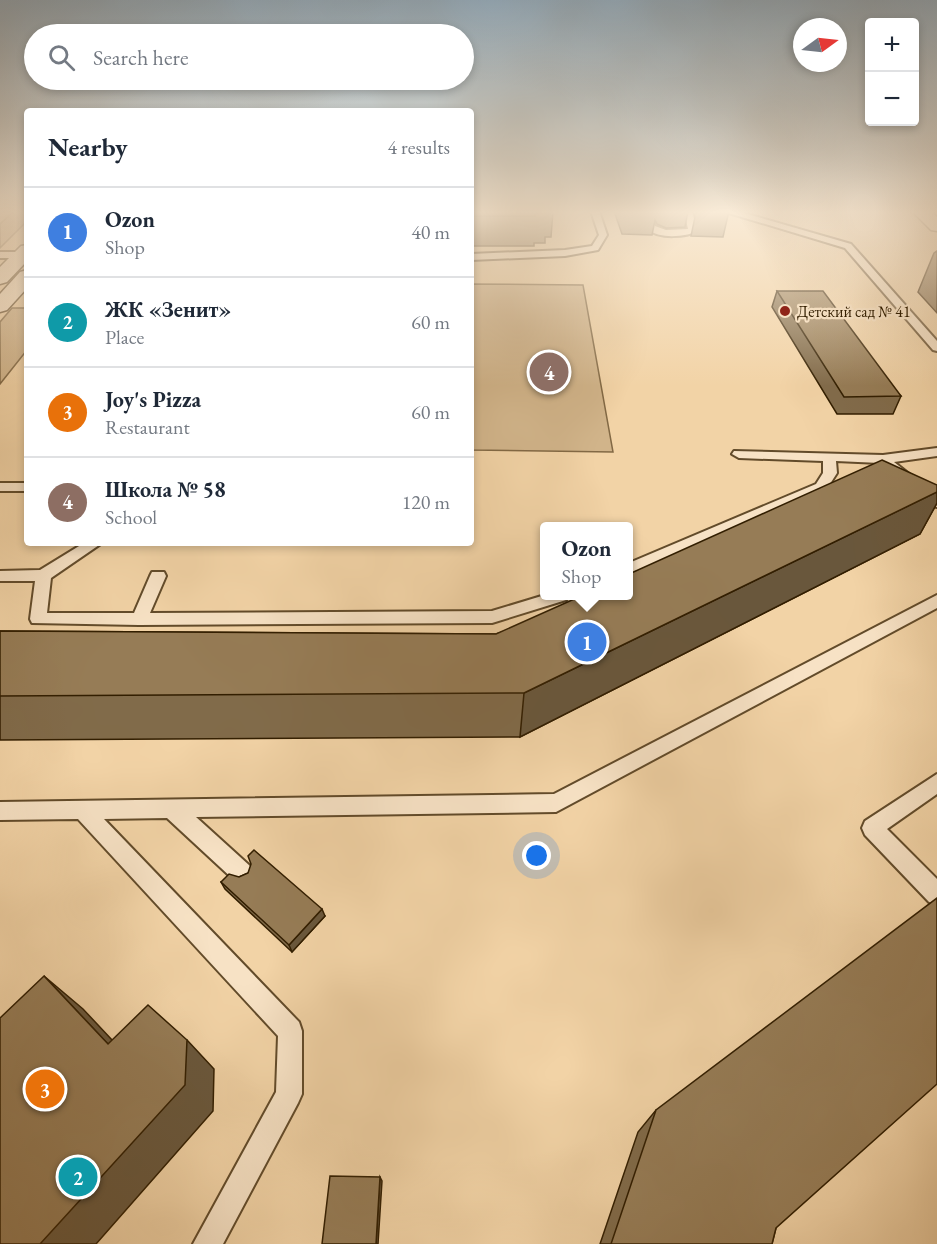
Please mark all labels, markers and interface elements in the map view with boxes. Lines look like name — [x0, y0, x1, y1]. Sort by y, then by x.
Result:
north arrow — [793, 18, 847, 72]
map controls — [865, 18, 919, 126]
button: + — [865, 18, 919, 72]
search box — [24, 24, 474, 90]
icon: search — [45, 41, 78, 74]
text: Search here — [93, 43, 188, 72]
button: − — [865, 72, 919, 126]
text: Nearby — [48, 130, 128, 164]
text: 4 results — [387, 134, 450, 160]
text: Ozon — [105, 205, 155, 234]
text: 1 — [62, 219, 73, 245]
text: 40 m — [411, 219, 450, 245]
text: Shop — [105, 234, 145, 260]
text: ЖК «Зенит» — [105, 295, 231, 324]
place label: Детский сад № 41 — [797, 301, 911, 322]
marker: Детский сад № 41 — [778, 304, 792, 318]
text: 2 — [62, 309, 73, 335]
text: 60 m — [411, 309, 450, 335]
text: Place — [105, 324, 144, 350]
pin: 4 — [530, 350, 568, 394]
text: Joy's Pizza — [105, 385, 201, 414]
text: 3 — [62, 399, 73, 425]
text: 60 m — [411, 399, 450, 425]
text: Restaurant — [105, 414, 190, 440]
text: Школа № 58 — [105, 475, 226, 504]
text: 4 — [62, 489, 73, 515]
text: 120 m — [402, 489, 450, 515]
text: School — [105, 504, 157, 530]
popup — [540, 522, 633, 600]
text: Ozon — [562, 534, 611, 563]
text: Shop — [562, 563, 601, 589]
pin: 1 — [568, 620, 606, 664]
your location — [522, 841, 551, 870]
pin: 3 — [26, 1066, 64, 1112]
pin: 2 — [58, 1154, 98, 1200]

